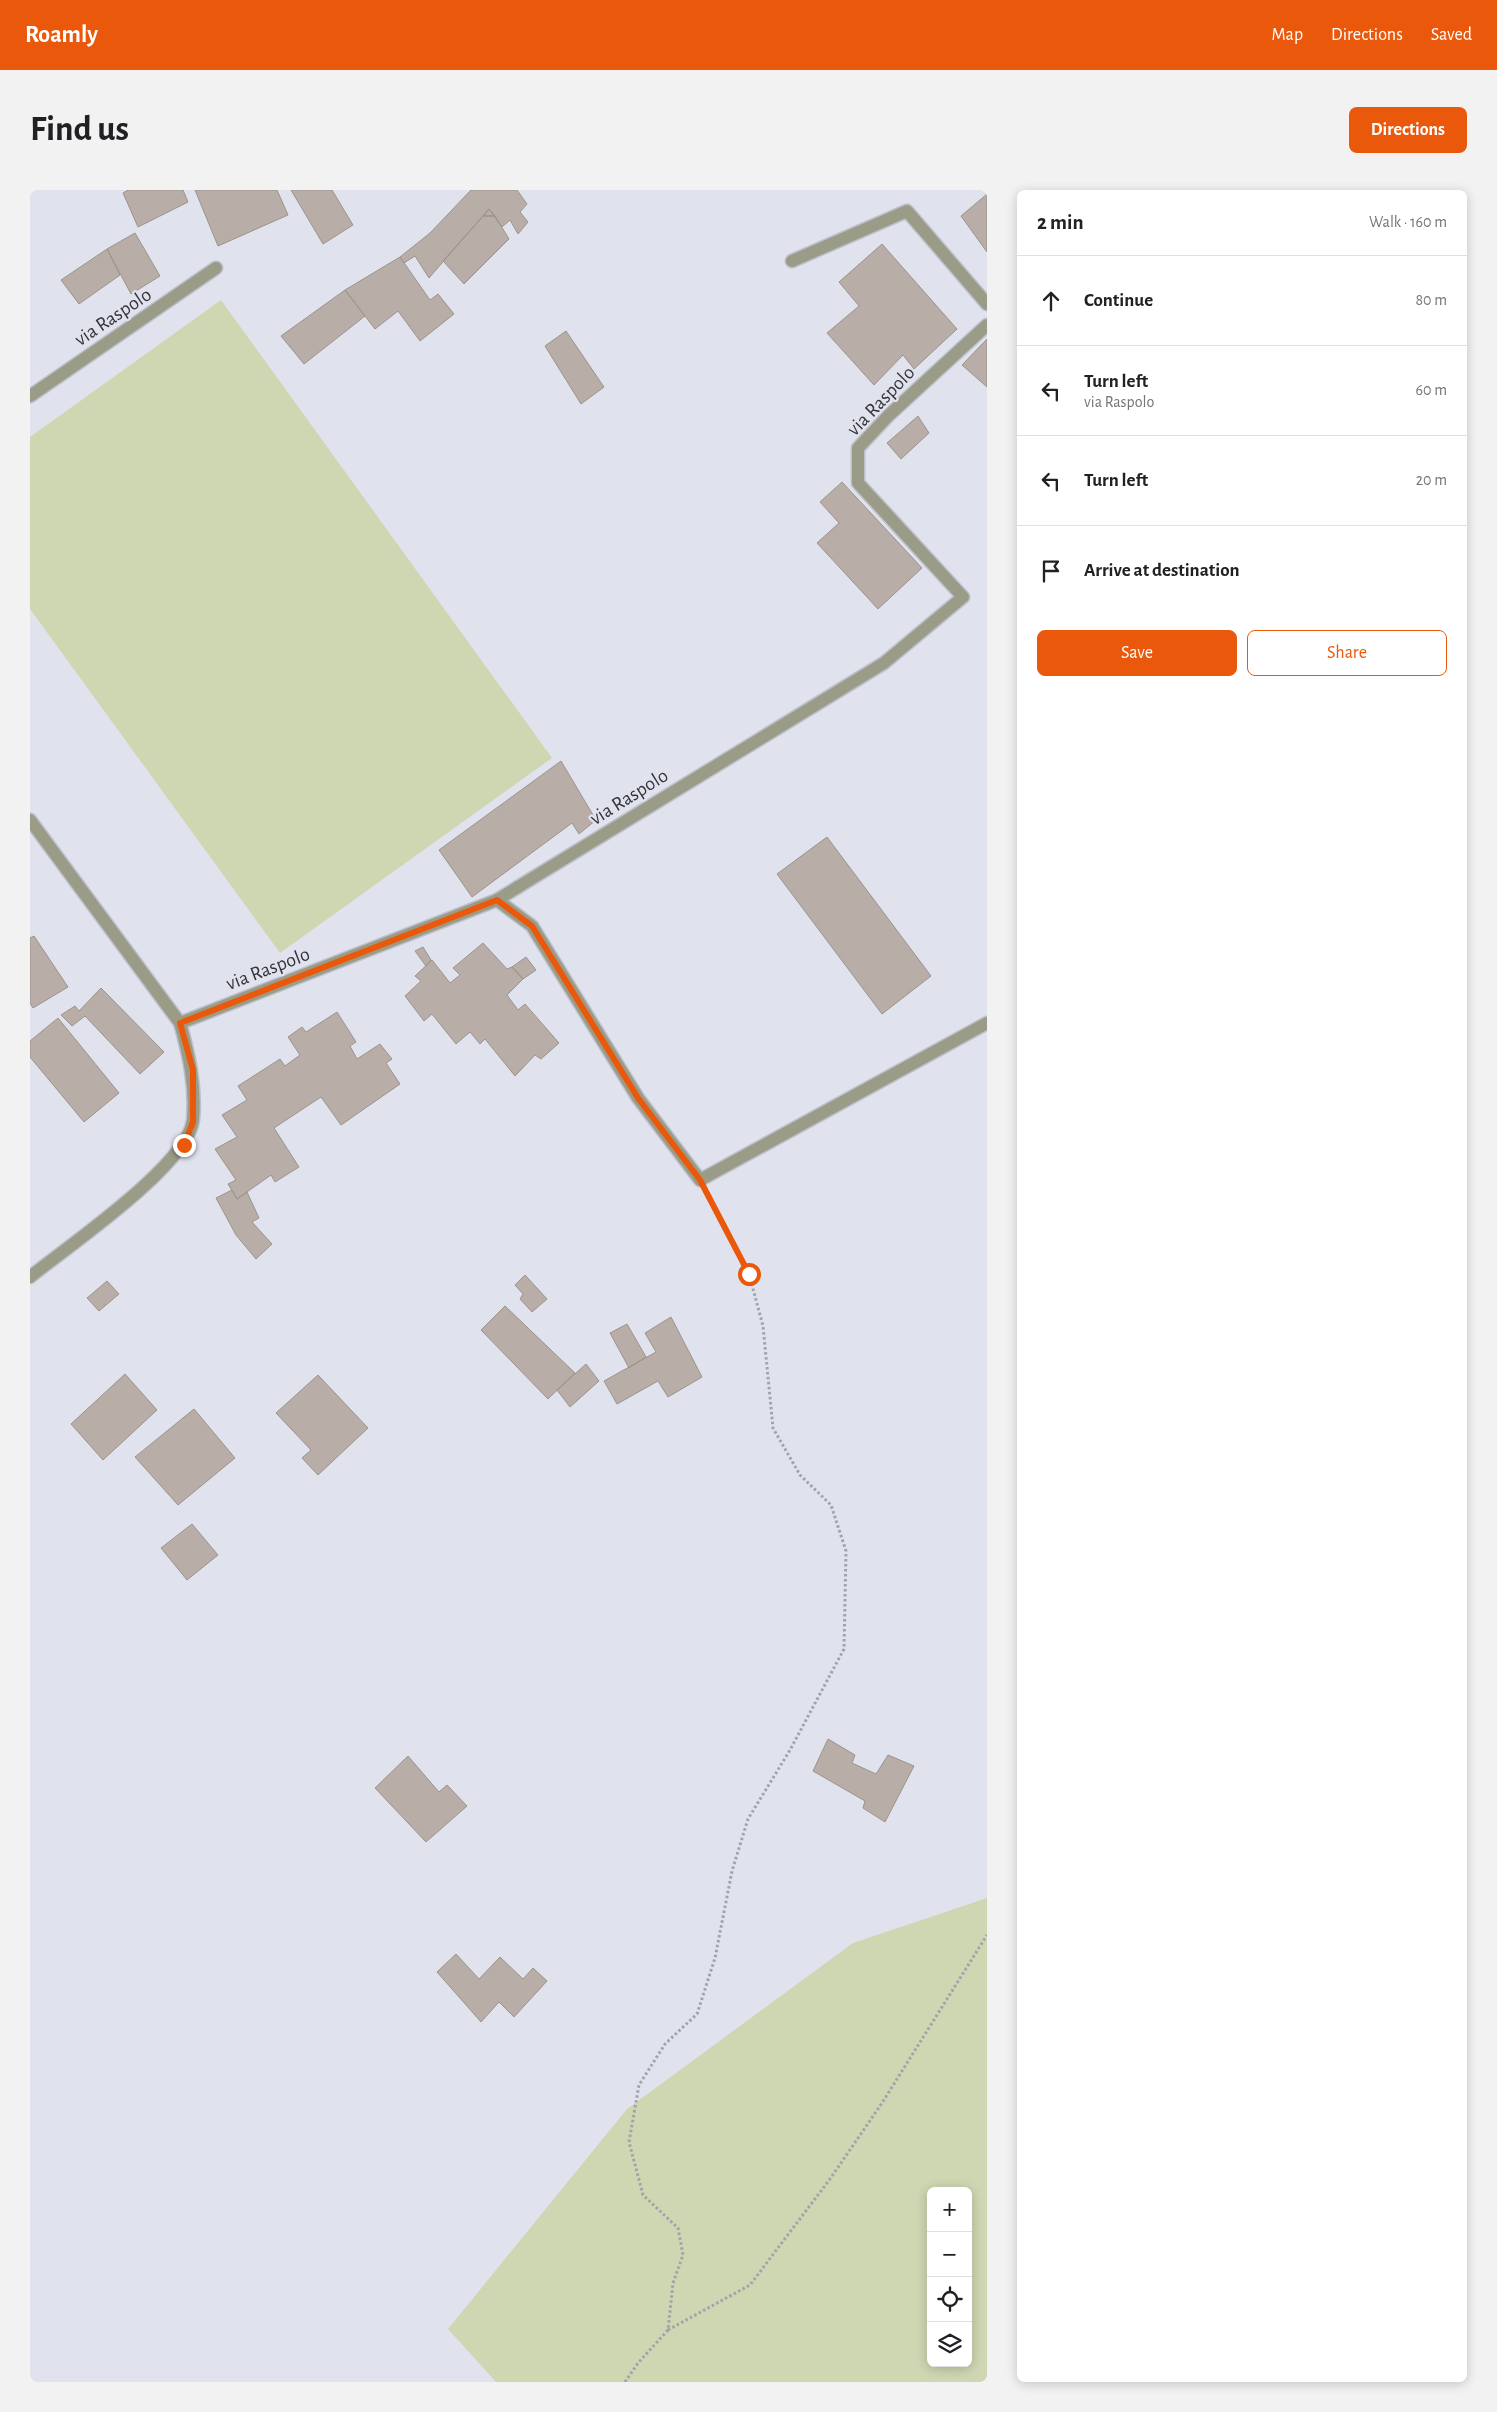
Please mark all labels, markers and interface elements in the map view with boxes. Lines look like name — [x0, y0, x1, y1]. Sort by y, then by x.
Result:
text: Roamly — [25, 23, 98, 47]
text: Map — [1272, 26, 1303, 44]
text: Directions — [1331, 26, 1403, 44]
text: Saved — [1431, 26, 1472, 44]
button: Directions — [1349, 107, 1467, 153]
text: Find us — [30, 112, 129, 147]
text: 2 min — [1037, 212, 1084, 233]
text: Walk · 160 m — [1369, 214, 1447, 230]
street label: via Raspolo — [71, 284, 155, 350]
icon: ahead — [1037, 287, 1065, 315]
text: Continue — [1084, 291, 1153, 310]
text: 80 m — [1416, 292, 1447, 308]
street label: via Raspolo — [843, 362, 919, 440]
text: Turn left — [1084, 372, 1148, 391]
icon: left — [1037, 377, 1065, 405]
text: 60 m — [1416, 382, 1447, 398]
text: via Raspolo — [1084, 394, 1154, 410]
icon: left — [1037, 467, 1065, 495]
text: Turn left — [1084, 471, 1148, 490]
text: 20 m — [1416, 472, 1447, 488]
icon: arrive — [1037, 557, 1065, 585]
text: Arrive at destination — [1084, 561, 1240, 580]
button: Save — [1037, 630, 1237, 676]
button: Share — [1247, 630, 1447, 676]
street label: via Raspolo — [586, 765, 672, 829]
street label: via Raspolo — [223, 944, 313, 994]
route end — [173, 1134, 196, 1157]
route start — [738, 1263, 761, 1286]
map controls — [927, 2187, 972, 2367]
button: + — [927, 2187, 972, 2232]
button: − — [927, 2232, 972, 2277]
button: locate — [927, 2277, 972, 2322]
button: layers — [927, 2322, 972, 2367]

